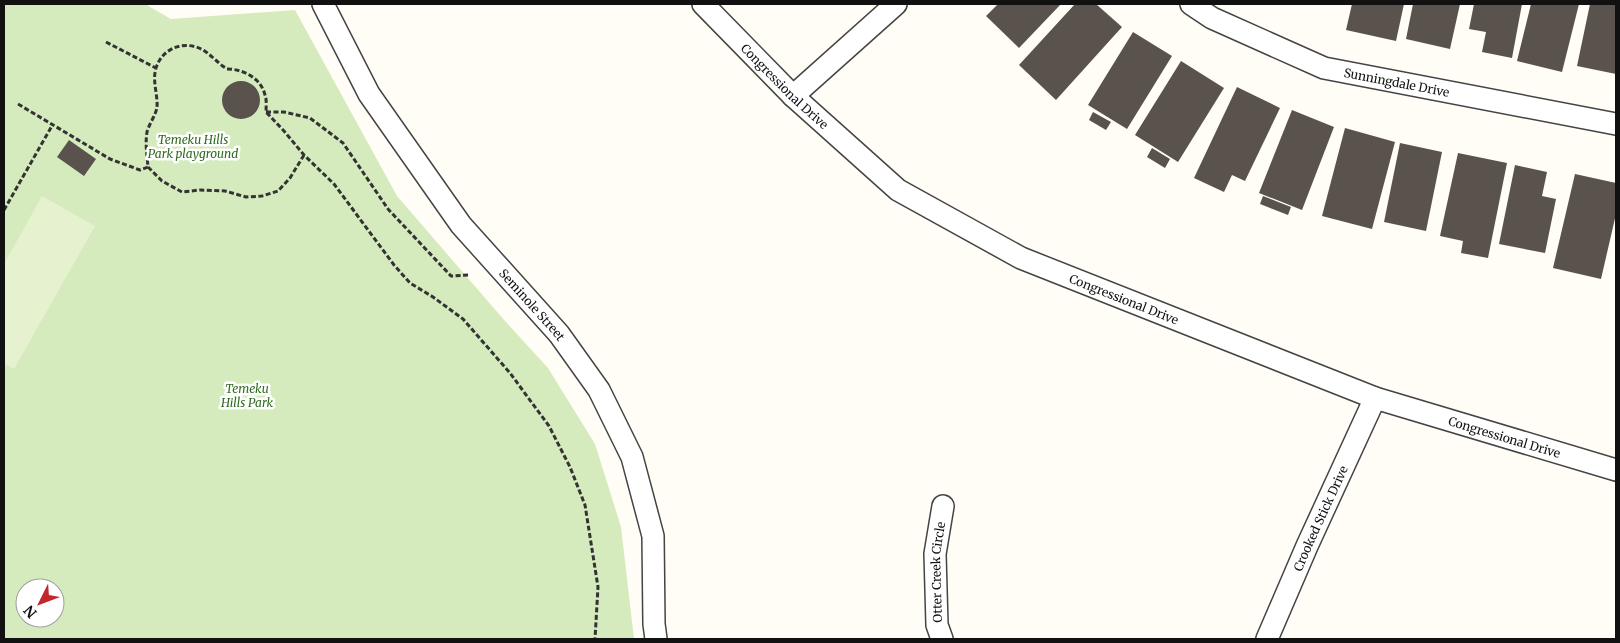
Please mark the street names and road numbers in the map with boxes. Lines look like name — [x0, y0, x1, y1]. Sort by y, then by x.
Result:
street label: Congressional Drive — [738, 40, 832, 132]
street label: Sunningdale Drive — [1343, 65, 1451, 99]
street label: Seminole Street — [496, 265, 569, 344]
street label: Congressional Drive — [1067, 270, 1181, 327]
street label: Congressional Drive — [1447, 413, 1562, 460]
street label: Crooked Stick Drive — [1290, 463, 1350, 573]
street label: Otter Creek Circle — [928, 520, 948, 623]

